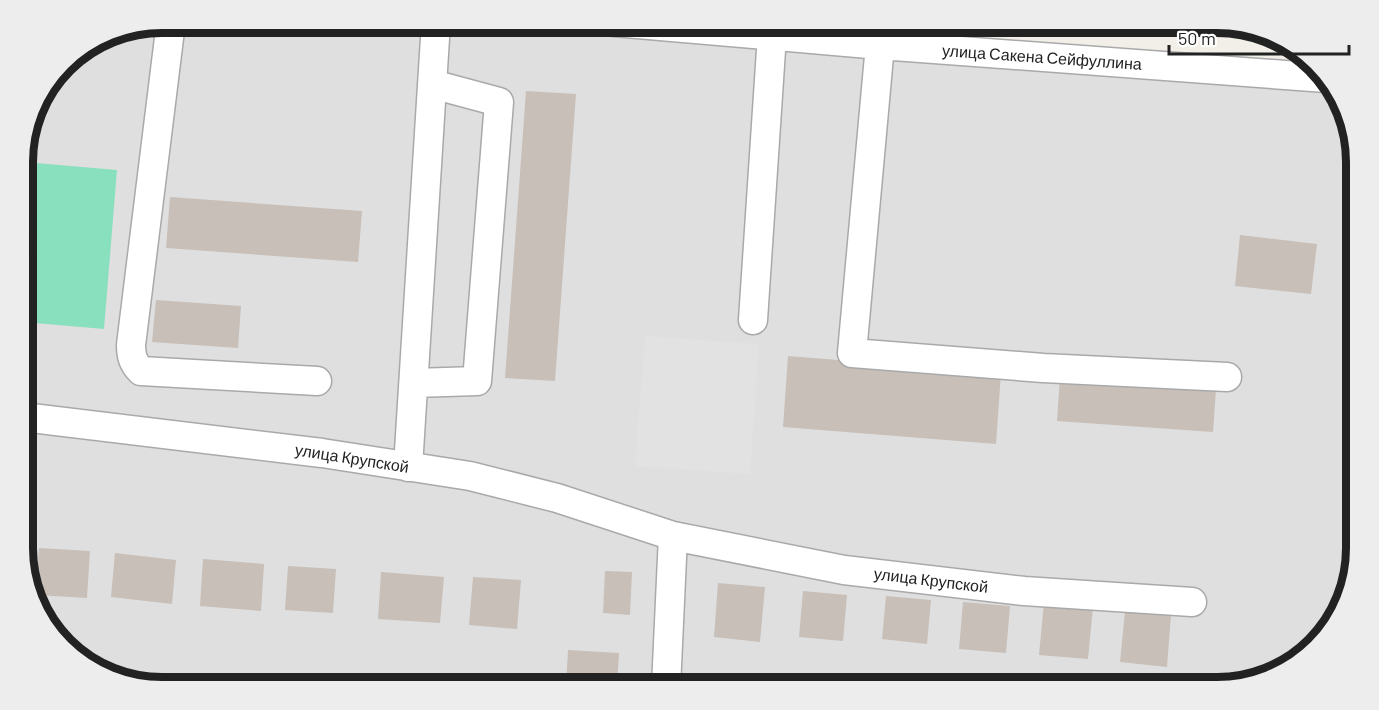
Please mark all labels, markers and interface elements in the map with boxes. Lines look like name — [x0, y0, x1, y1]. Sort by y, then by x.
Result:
scale bar — [1169, 18, 1349, 56]
text: 50 m — [1178, 27, 1216, 49]
street label: улица Сакена Сейфуллина — [942, 40, 1143, 73]
street label: улица Крупской — [294, 439, 410, 476]
street label: улица Крупской — [873, 563, 989, 596]

